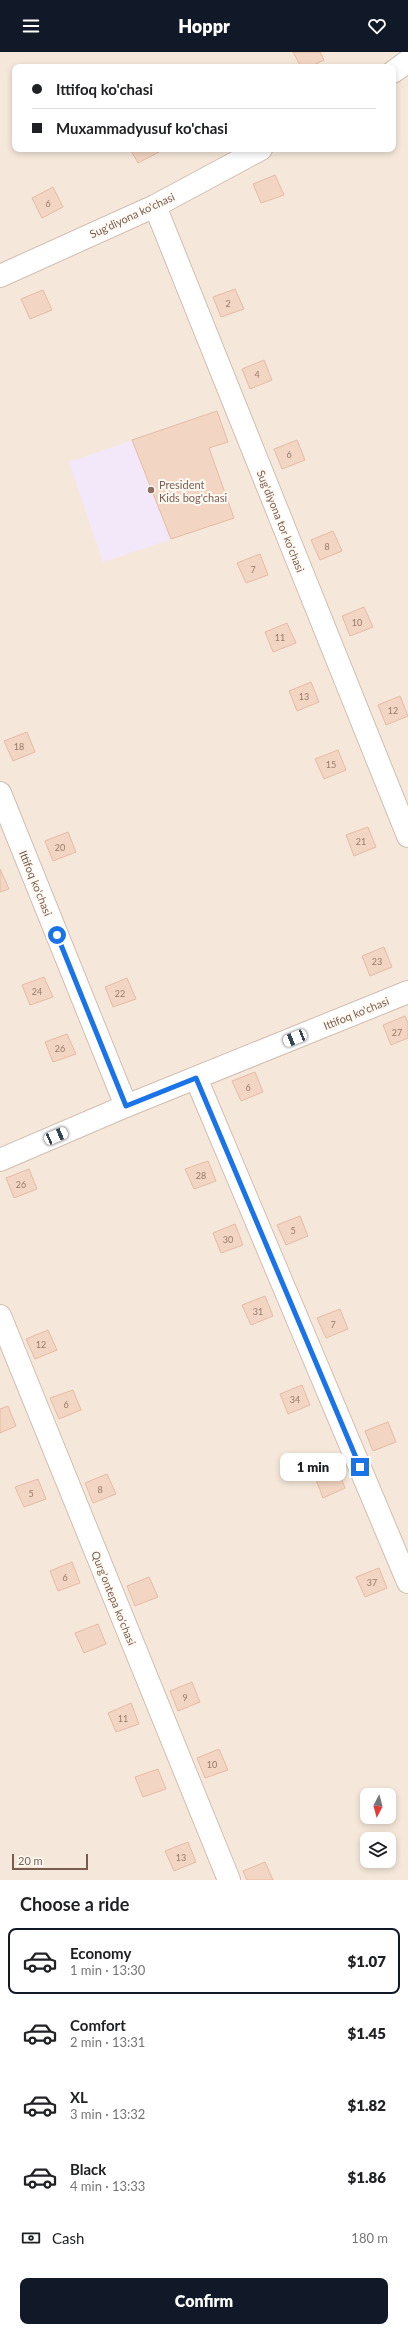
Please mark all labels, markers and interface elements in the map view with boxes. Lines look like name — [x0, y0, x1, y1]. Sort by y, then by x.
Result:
icon: menu — [20, 15, 42, 37]
text: Hoppr — [178, 15, 230, 37]
icon: heart — [366, 15, 388, 37]
text: Ittifoq ko'chasi — [56, 80, 153, 98]
text: Muxammadyusuf ko'chasi — [56, 119, 228, 137]
street label: Sug'diyona ko'chasi — [87, 189, 177, 240]
house number: 6 — [45, 198, 51, 209]
house number: 2 — [225, 298, 231, 309]
house number: 4 — [254, 369, 260, 380]
house number: 6 — [286, 449, 292, 460]
street label: Sug'diyona tor ko'chasi — [255, 468, 308, 574]
place label: President Kids bog'chasi — [159, 478, 227, 504]
marker: President Kids bog'chasi — [146, 485, 156, 495]
house number: 8 — [324, 541, 330, 552]
house number: 7 — [250, 564, 256, 575]
house number: 10 — [352, 617, 362, 628]
house number: 11 — [275, 632, 285, 643]
house number: 13 — [299, 691, 309, 702]
house number: 12 — [388, 705, 398, 716]
house number: 18 — [14, 741, 24, 752]
house number: 15 — [326, 759, 336, 770]
house number: 21 — [356, 836, 366, 847]
house number: 20 — [55, 842, 65, 853]
street label: Ittifoq ko'chasi — [17, 848, 55, 918]
route start — [48, 926, 66, 944]
house number: 23 — [372, 956, 382, 967]
house number: 24 — [32, 986, 42, 997]
house number: 22 — [115, 988, 125, 999]
street label: Ittifoq ko'chasi — [321, 994, 391, 1032]
house number: 27 — [392, 1027, 402, 1038]
car — [282, 1028, 308, 1048]
house number: 26 — [55, 1043, 65, 1054]
house number: 6 — [245, 1082, 251, 1093]
car — [43, 1126, 69, 1146]
house number: 28 — [196, 1170, 206, 1181]
house number: 26 — [16, 1179, 26, 1190]
house number: 5 — [290, 1225, 296, 1236]
house number: 30 — [223, 1234, 233, 1245]
house number: 31 — [253, 1306, 263, 1317]
house number: 7 — [330, 1319, 336, 1330]
house number: 12 — [36, 1339, 46, 1350]
house number: 34 — [290, 1394, 300, 1405]
house number: 6 — [63, 1399, 69, 1410]
callout: 1 min — [280, 1453, 346, 1481]
route end — [351, 1458, 369, 1476]
text: 1 min — [297, 1459, 329, 1475]
house number: 8 — [97, 1484, 103, 1495]
house number: 5 — [28, 1488, 34, 1499]
street label: Qurg'ontepa ko'chasi — [89, 1549, 139, 1647]
house number: 6 — [62, 1572, 68, 1583]
house number: 37 — [367, 1577, 377, 1588]
house number: 9 — [182, 1692, 188, 1703]
house number: 11 — [118, 1713, 128, 1724]
house number: 10 — [207, 1759, 217, 1770]
north arrow — [360, 1788, 396, 1824]
map controls — [360, 1788, 396, 1868]
button: layers — [360, 1832, 396, 1868]
scale bar — [12, 1852, 88, 1871]
house number: 13 — [176, 1852, 186, 1863]
text: 20 m — [18, 1854, 43, 1867]
text: Choose a ride — [20, 1893, 129, 1915]
icon: car — [22, 1943, 58, 1979]
text: Economy — [70, 1944, 131, 1962]
text: $1.07 — [348, 1952, 386, 1970]
text: 1 min · 13:30 — [70, 1962, 145, 1978]
icon: car — [22, 2015, 58, 2051]
text: Comfort — [70, 2016, 126, 2034]
text: $1.45 — [348, 2024, 386, 2042]
text: 2 min · 13:31 — [70, 2034, 145, 2050]
icon: car — [22, 2087, 58, 2123]
text: XL — [70, 2088, 88, 2106]
text: $1.82 — [348, 2096, 386, 2114]
text: 3 min · 13:32 — [70, 2106, 145, 2122]
icon: car — [22, 2159, 58, 2195]
text: Black — [70, 2160, 106, 2178]
text: $1.86 — [348, 2168, 386, 2186]
text: 4 min · 13:33 — [70, 2178, 145, 2194]
icon: cash — [20, 2227, 42, 2249]
text: Cash — [52, 2229, 84, 2247]
text: 180 m — [351, 2230, 388, 2246]
button: Confirm — [20, 2278, 388, 2324]

